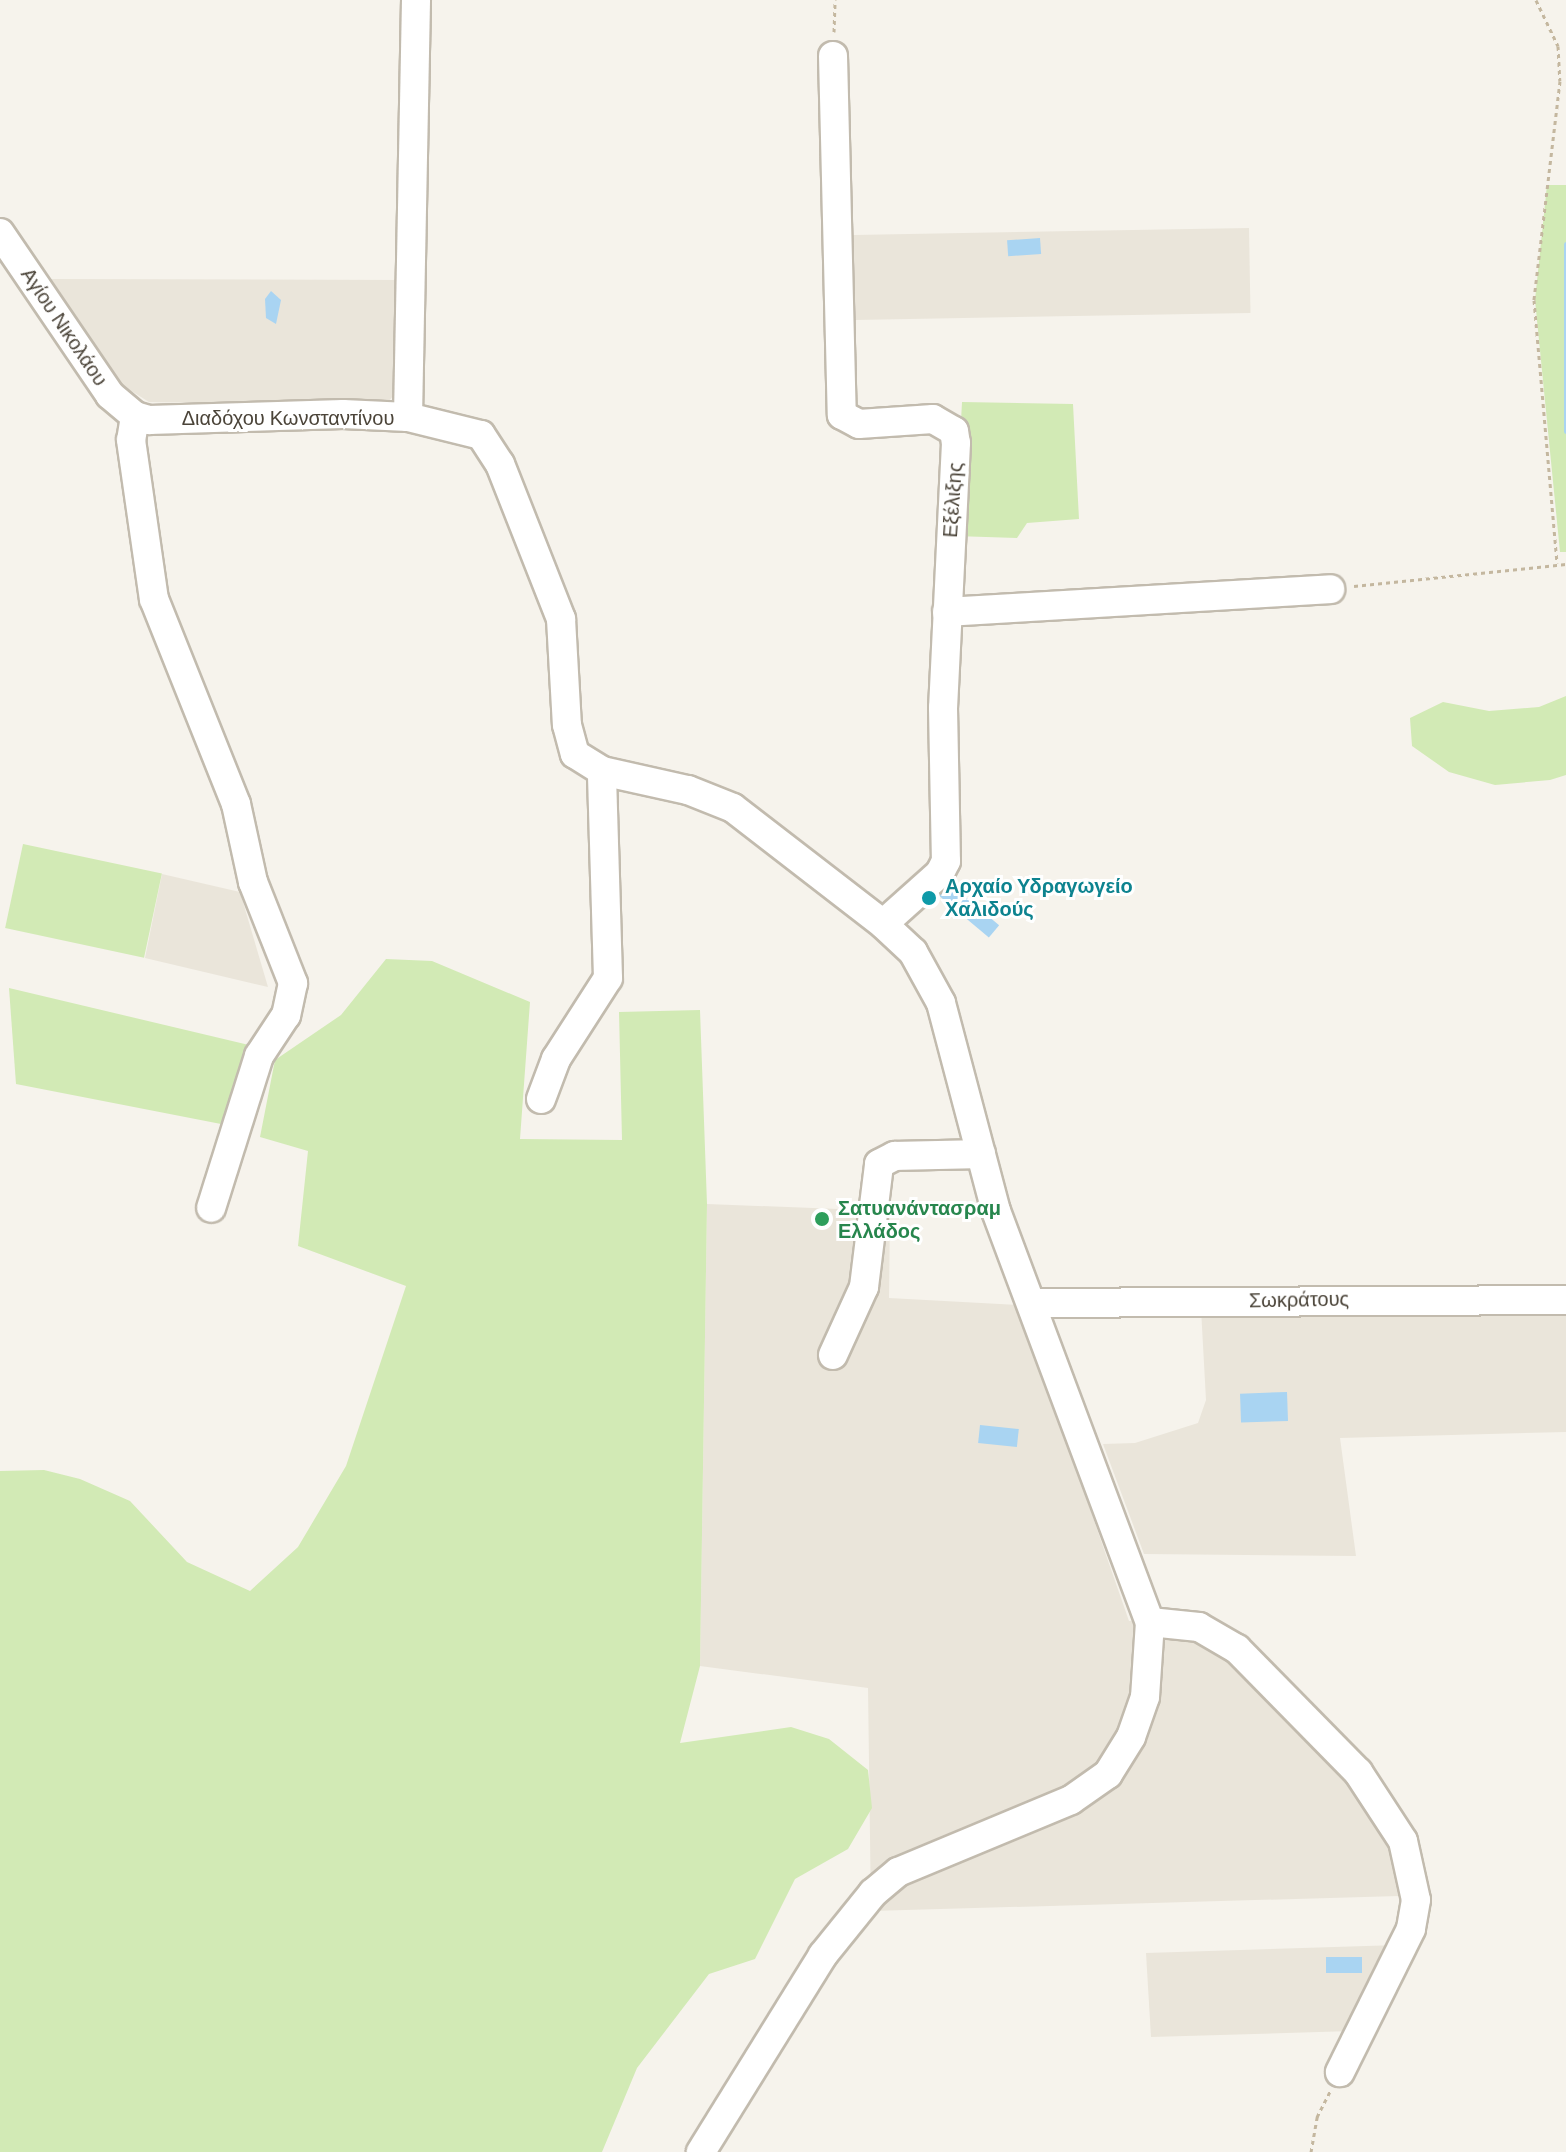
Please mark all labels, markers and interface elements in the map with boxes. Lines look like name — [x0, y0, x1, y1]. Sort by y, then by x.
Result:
street label: Αγίου Νικολάου — [16, 263, 112, 391]
street label: Διαδόχου Κωνσταντίνου — [182, 406, 394, 430]
street label: Εξέλιξης — [938, 462, 968, 538]
place label: Αρχαίο Υδραγωγείο Χαλιδούς — [945, 874, 1133, 921]
marker: Αρχαίο Υδραγωγείο Χαλιδούς — [920, 889, 938, 907]
place label: Σατυανάντασραμ Ελλάδος — [838, 1196, 1001, 1243]
marker: Σατυανάντασραμ Ελλάδος — [813, 1210, 831, 1228]
street label: Σωκράτους — [1249, 1287, 1349, 1313]

